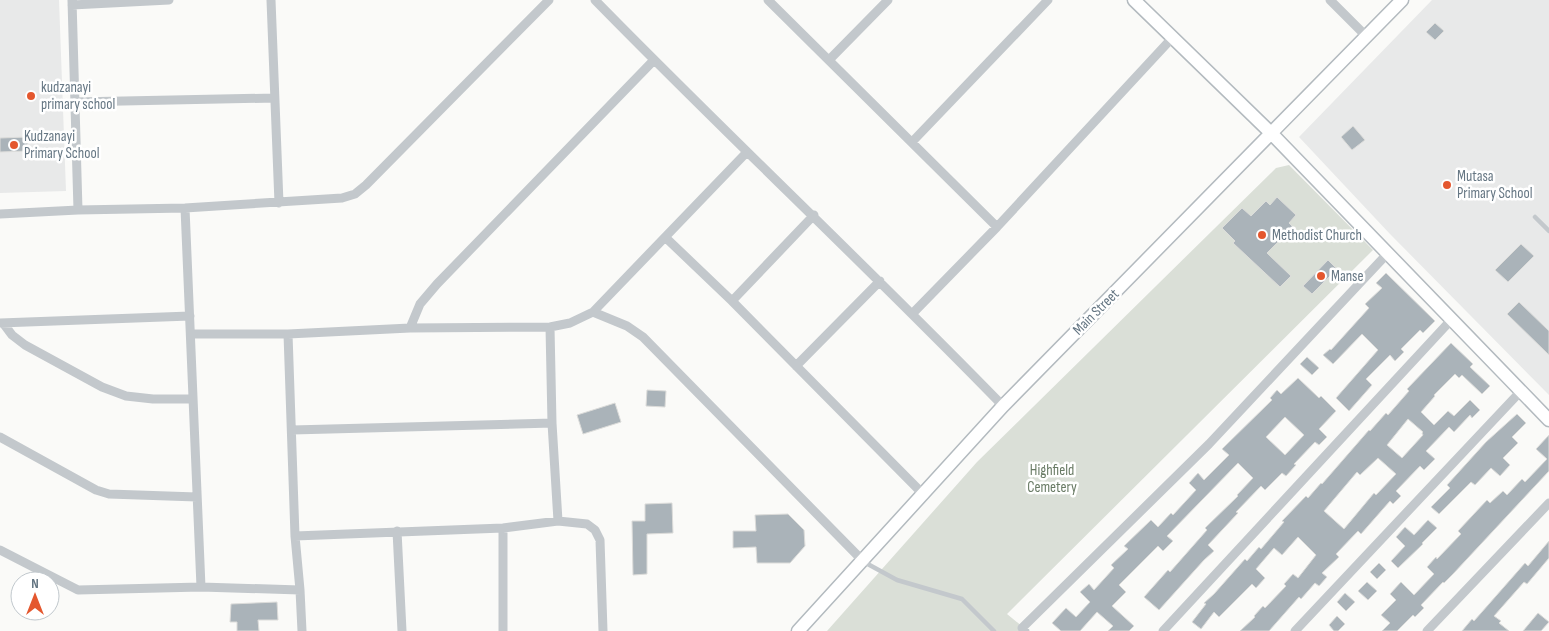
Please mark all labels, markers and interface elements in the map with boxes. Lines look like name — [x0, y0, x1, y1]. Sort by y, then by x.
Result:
place label: kudzanayi primary school — [41, 78, 115, 114]
marker: kudzanayi primary school — [25, 90, 37, 102]
place label: Kudzanayi Primary School — [24, 127, 100, 163]
marker: Kudzanayi Primary School — [8, 139, 20, 151]
place label: Mutasa Primary School — [1457, 167, 1533, 203]
marker: Mutasa Primary School — [1441, 179, 1453, 191]
place label: Methodist Church — [1272, 226, 1362, 245]
marker: Methodist Church — [1256, 229, 1268, 241]
place label: Manse — [1331, 267, 1364, 286]
marker: Manse — [1315, 270, 1327, 282]
street label: Main Street — [1069, 285, 1123, 339]
park label: Highfield Cemetery — [1027, 461, 1077, 497]
north arrow — [10, 571, 60, 621]
text: N — [31, 575, 39, 592]

